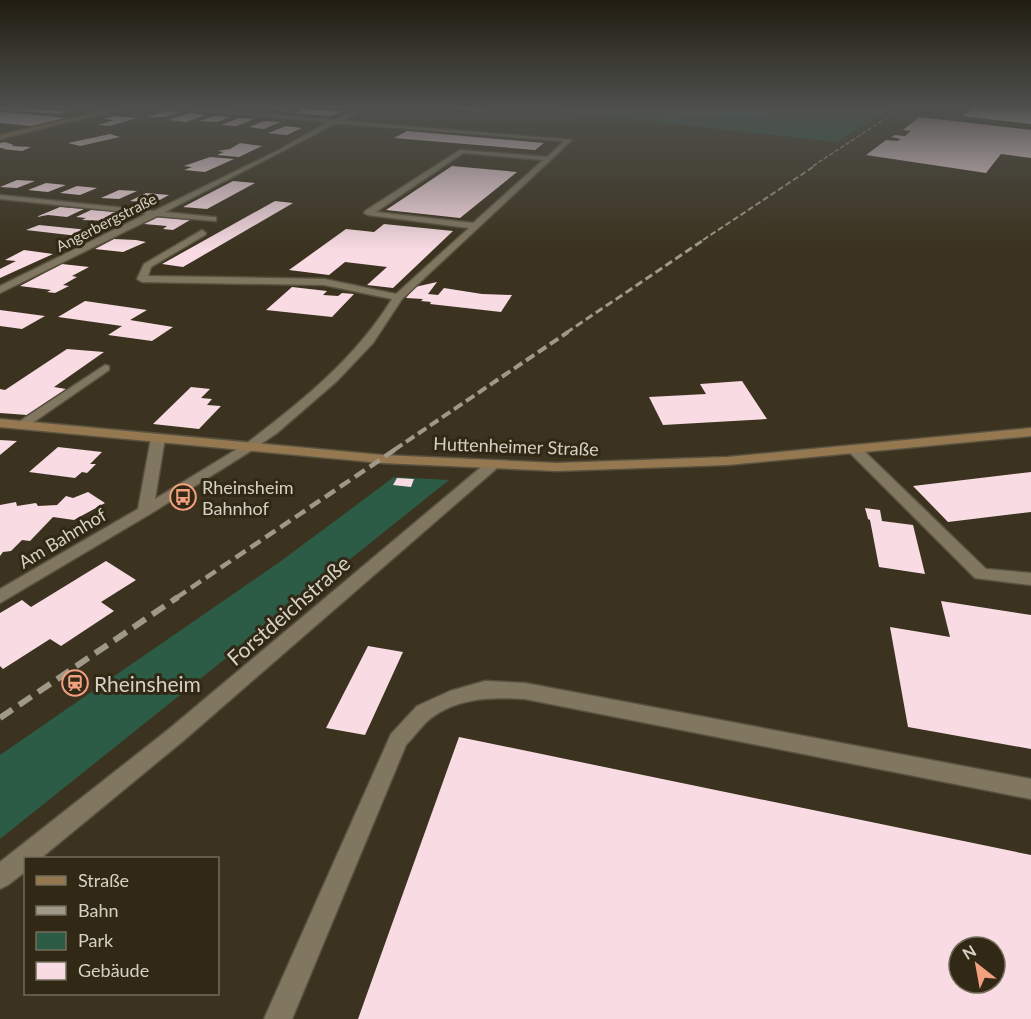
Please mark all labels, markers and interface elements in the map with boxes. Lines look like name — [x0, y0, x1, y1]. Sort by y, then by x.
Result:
street label: Angerbergstraße — [53, 189, 159, 255]
street label: Huttenheimer Straße — [433, 432, 599, 460]
place label: Rheinsheim Bahnhof — [202, 476, 294, 519]
bus stop icon: Rheinsheim Bahnhof — [168, 482, 198, 512]
street label: Am Bahnhof — [14, 503, 110, 573]
street label: Forstdeichstraße — [221, 550, 355, 670]
station icon: Rheinsheim — [60, 668, 90, 698]
place label: Rheinsheim — [94, 671, 201, 696]
legend — [24, 857, 219, 995]
text: Straße — [78, 869, 129, 891]
text: Bahn — [78, 899, 119, 921]
text: Park — [78, 929, 114, 951]
north arrow — [947, 935, 1007, 995]
text: N — [959, 940, 979, 963]
text: Gebäude — [78, 959, 149, 981]

